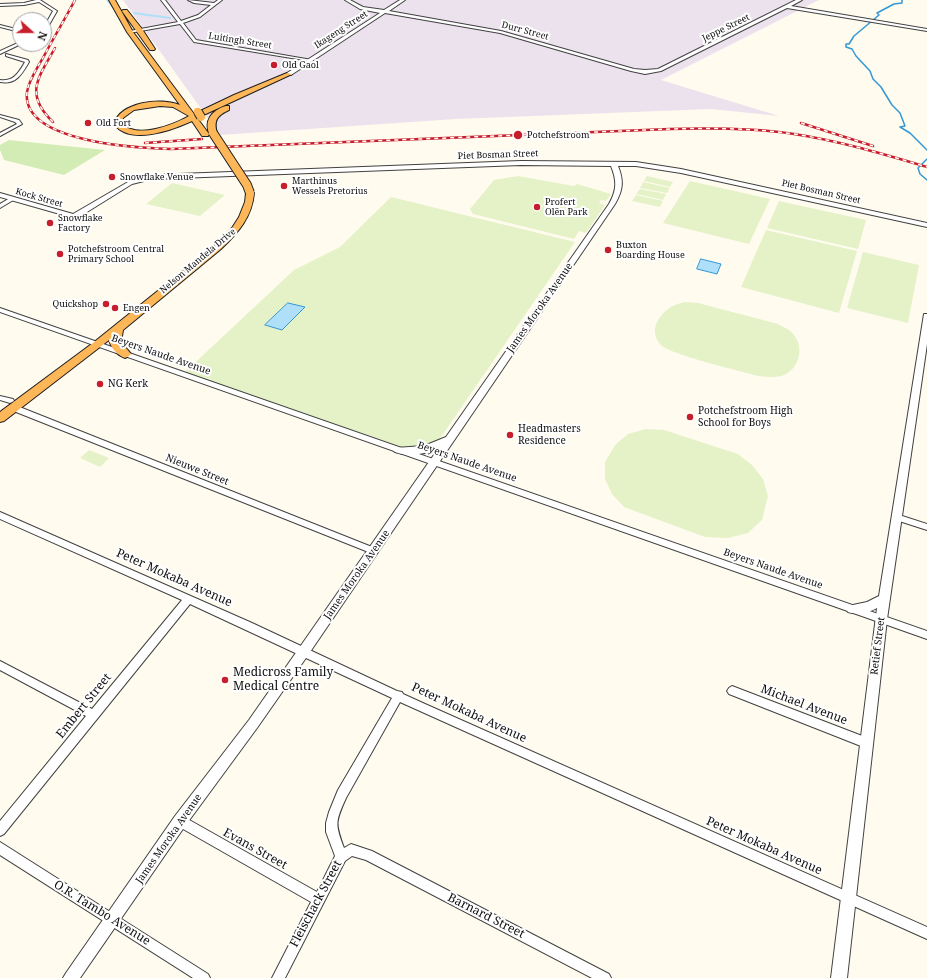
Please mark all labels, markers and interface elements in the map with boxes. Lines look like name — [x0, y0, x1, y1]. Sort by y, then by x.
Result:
street label: Ikageng Street — [312, 9, 370, 51]
north arrow — [12, 12, 52, 52]
street label: Jeppe Street — [701, 12, 751, 44]
street label: Durr Street — [500, 20, 550, 42]
text: N — [34, 29, 51, 43]
street label: Luitingh Street — [208, 31, 272, 51]
marker: Old Gaol — [269, 60, 279, 70]
place label: Old Gaol — [282, 60, 319, 70]
marker: Old Fort — [83, 118, 93, 128]
place label: Old Fort — [96, 118, 131, 128]
marker: Potchefstroom — [512, 129, 524, 141]
place label: Potchefstroom — [527, 130, 589, 140]
street label: Piet Bosman Street — [458, 148, 538, 162]
marker: Snowflake Venue — [107, 172, 117, 182]
place label: Snowflake Venue — [120, 172, 194, 182]
place label: Marthinus Wessels Pretorius — [292, 176, 368, 197]
street label: Piet Bosman Street — [781, 178, 861, 206]
marker: Marthinus Wessels Pretorius — [279, 181, 289, 191]
street label: Kock Street — [14, 186, 64, 210]
place label: Profert Olën Park — [545, 197, 587, 218]
marker: Profert Olën Park — [532, 202, 542, 212]
place label: Snowflake Factory — [58, 213, 103, 234]
marker: Snowflake Factory — [45, 218, 55, 228]
street label: Nelson Mandela Drive — [158, 226, 238, 296]
place label: Buxton Boarding House — [616, 240, 685, 261]
place label: Potchefstroom Central Primary School — [68, 244, 164, 265]
marker: Buxton Boarding House — [603, 245, 613, 255]
marker: Potchefstroom Central Primary School — [55, 249, 65, 259]
street label: James Moroka Avenue — [505, 261, 575, 355]
place label: Quickshop — [53, 299, 98, 309]
marker: Quickshop — [101, 299, 111, 309]
marker: Engen — [110, 303, 120, 313]
place label: Engen — [123, 303, 150, 313]
street label: Beyers Naude Avenue — [110, 332, 212, 378]
place label: NG Kerk — [108, 378, 148, 390]
marker: NG Kerk — [95, 379, 105, 389]
place label: Potchefstroom High School for Boys — [698, 405, 793, 428]
marker: Potchefstroom High School for Boys — [685, 412, 695, 422]
place label: Headmasters Residence — [518, 423, 581, 446]
marker: Headmasters Residence — [505, 430, 515, 440]
street label: Beyers Naude Avenue — [416, 439, 518, 485]
street label: Nieuwe Street — [164, 452, 230, 488]
street label: James Moroka Avenue — [322, 528, 392, 622]
street label: Peter Mokaba Avenue — [114, 546, 234, 610]
street label: Beyers Naude Avenue — [722, 546, 824, 592]
street label: Retief Street — [869, 616, 887, 676]
place label: Medicross Family Medical Centre — [233, 666, 333, 694]
street label: Embert Street — [54, 671, 114, 741]
marker: Medicross Family Medical Centre — [220, 675, 230, 685]
street label: Peter Mokaba Avenue — [409, 680, 529, 746]
street label: Michael Avenue — [759, 682, 849, 728]
street label: James Moroka Avenue — [134, 792, 204, 886]
street label: Peter Mokaba Avenue — [704, 814, 824, 878]
street label: Evans Street — [220, 826, 290, 872]
street label: Fleischack Street — [287, 858, 345, 950]
street label: O.R. Tambo Avenue — [51, 877, 153, 949]
street label: Barnard Street — [445, 890, 527, 942]

